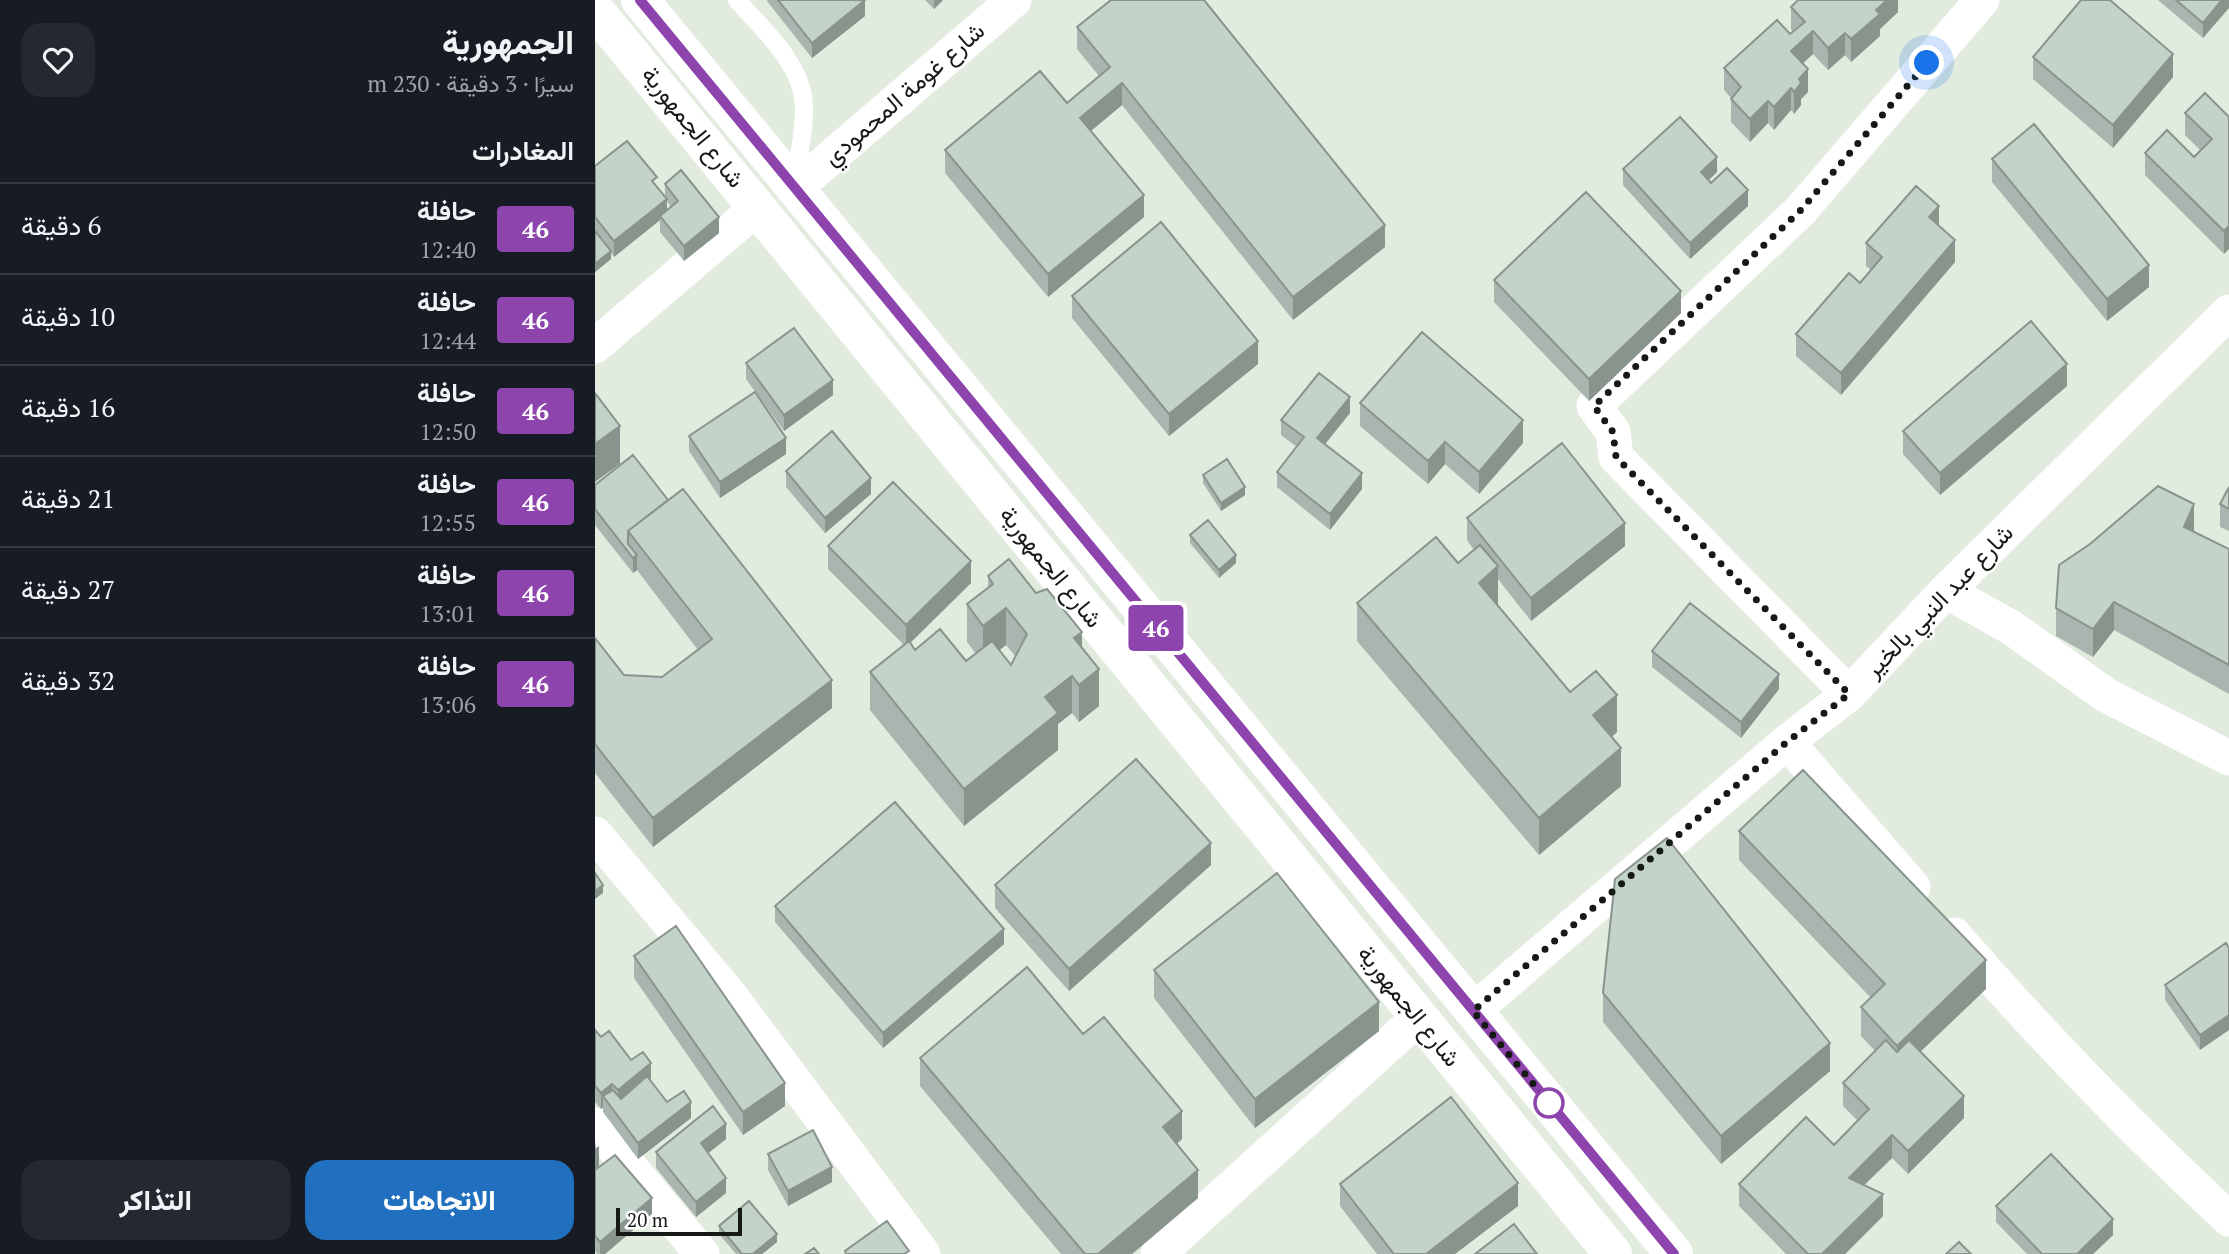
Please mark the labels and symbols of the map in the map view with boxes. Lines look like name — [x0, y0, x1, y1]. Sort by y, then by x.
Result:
street label: شارع غومة المحمودي — [816, 14, 993, 175]
your location — [1909, 45, 1944, 80]
street label: شارع الجمهورية — [634, 59, 753, 194]
street label: شارع الجمهورية — [992, 499, 1111, 634]
street label: شارع عبد النبي بالخير — [1856, 517, 2023, 687]
line badge: 46 — [1125, 605, 1187, 651]
street label: شارع الجمهورية — [1350, 938, 1469, 1073]
unlabelled marker — [1534, 1088, 1564, 1118]
scale bar — [616, 1205, 742, 1237]

